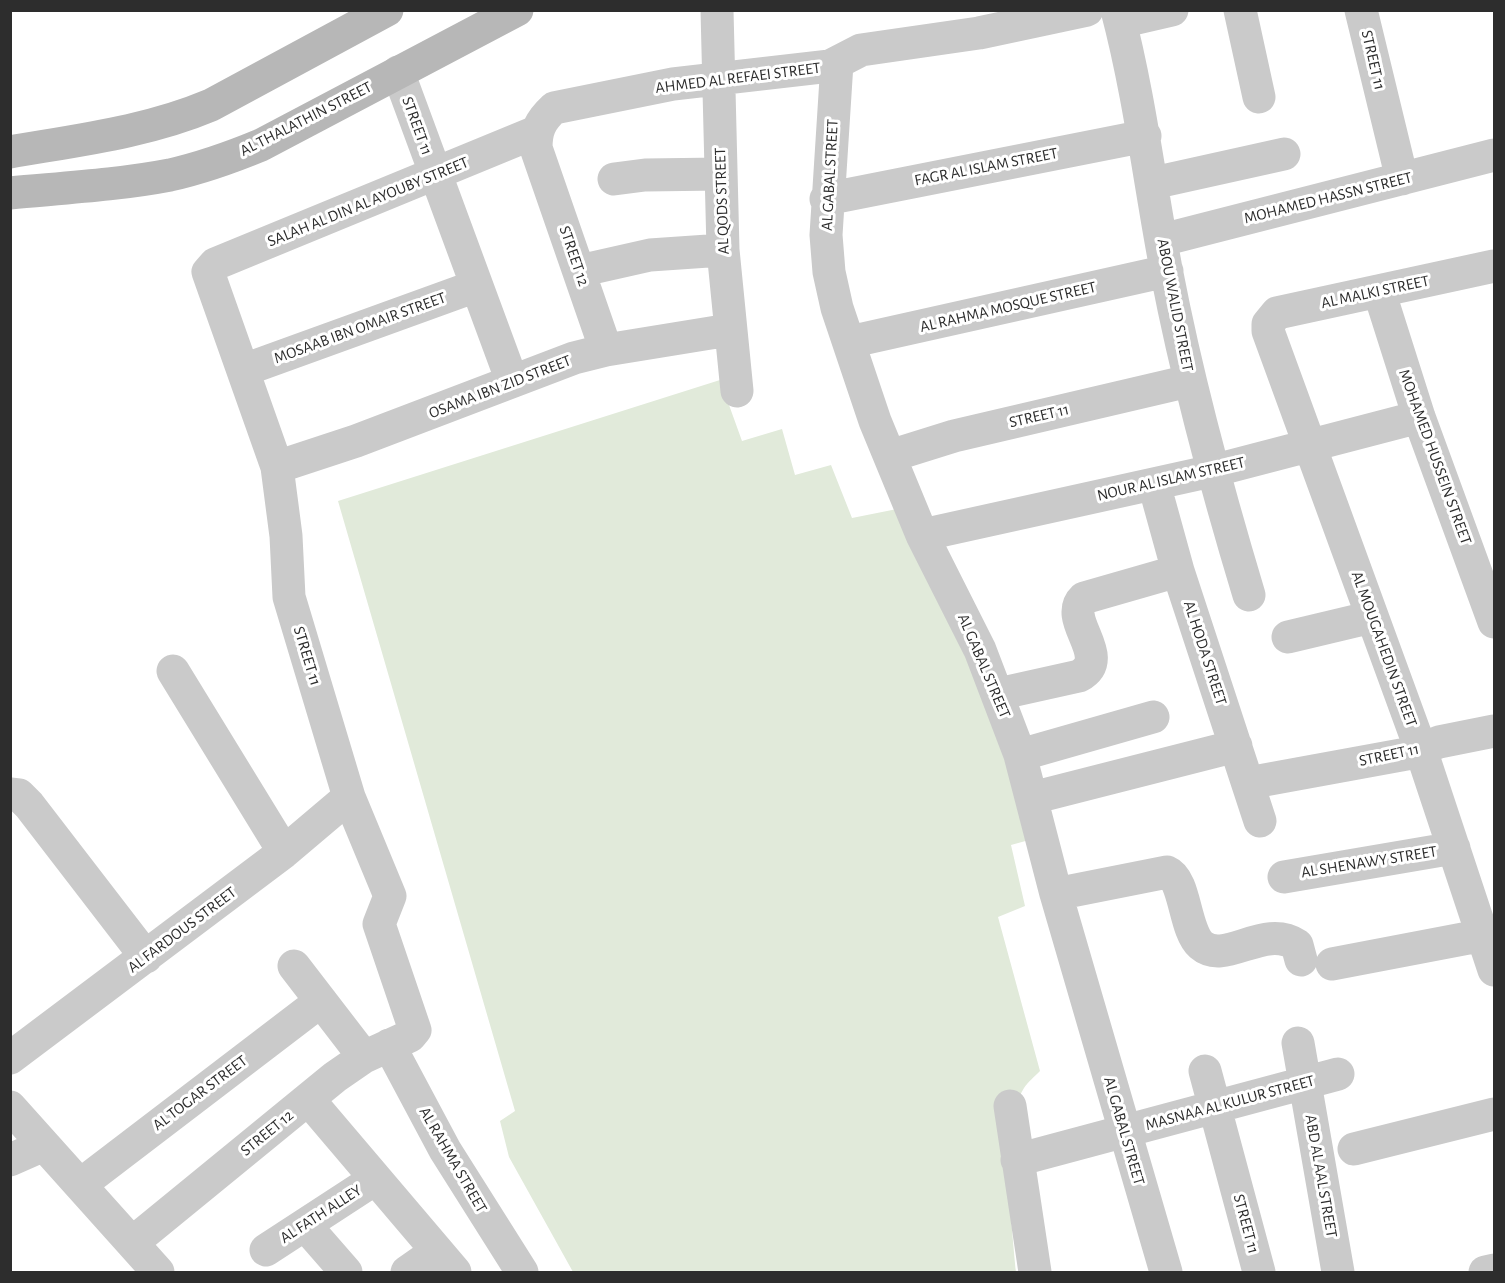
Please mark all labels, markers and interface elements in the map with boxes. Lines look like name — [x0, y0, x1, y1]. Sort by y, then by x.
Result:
street label: STREET 11 — [1357, 28, 1389, 92]
street label: AHMED AL REFAEI STREET — [654, 58, 822, 98]
street label: AL THALATHIN STREET — [237, 77, 375, 161]
street label: STREET 11 — [398, 94, 436, 158]
street label: AL GABAL STREET — [817, 119, 843, 231]
street label: FAGR AL ISLAM STREET — [913, 144, 1059, 190]
street label: AL QODS STREET — [711, 147, 733, 255]
street label: SALAH AL DIN AL AYOUBY STREET — [265, 153, 471, 251]
street label: MOHAMED HASSN STREET — [1242, 168, 1414, 228]
street label: STREET 12 — [555, 223, 593, 289]
street label: ABOU WALID STREET — [1153, 237, 1197, 373]
street label: AL MALKI STREET — [1319, 271, 1431, 313]
street label: AL RAHMA MOSQUE STREET — [918, 277, 1098, 337]
street label: MOSAAB IBN OMAIR STREET — [271, 288, 449, 368]
street label: OSAMA IBN ZID STREET — [426, 351, 574, 423]
street label: MOHAMED HUSSEIN STREET — [1394, 367, 1476, 547]
street label: STREET 11 — [1007, 400, 1071, 432]
street label: NOUR AL ISLAM STREET — [1095, 453, 1247, 505]
street label: AL MOUGAHEDIN STREET — [1347, 569, 1421, 729]
street label: AL HODA STREET — [1179, 598, 1231, 708]
street label: AL GABAL STREET — [953, 611, 1015, 721]
street label: STREET 11 — [289, 624, 325, 688]
street label: STREET 11 — [1357, 739, 1421, 771]
street label: AL SHENAWY STREET — [1300, 842, 1438, 882]
street label: AL FARDOUS STREET — [124, 883, 240, 977]
street label: AL TOGAR STREET — [149, 1051, 251, 1135]
street label: MASNAA AL KULUR STREET — [1143, 1071, 1317, 1135]
street label: AL GABAL STREET — [1099, 1075, 1149, 1187]
street label: AL RAHMA STREET — [415, 1103, 491, 1217]
street label: STREET 12 — [237, 1106, 297, 1160]
street label: ABD AL AAL STREET — [1301, 1113, 1341, 1239]
street label: AL FATH ALLEY — [277, 1180, 365, 1248]
street label: STREET 11 — [1229, 1192, 1263, 1256]

